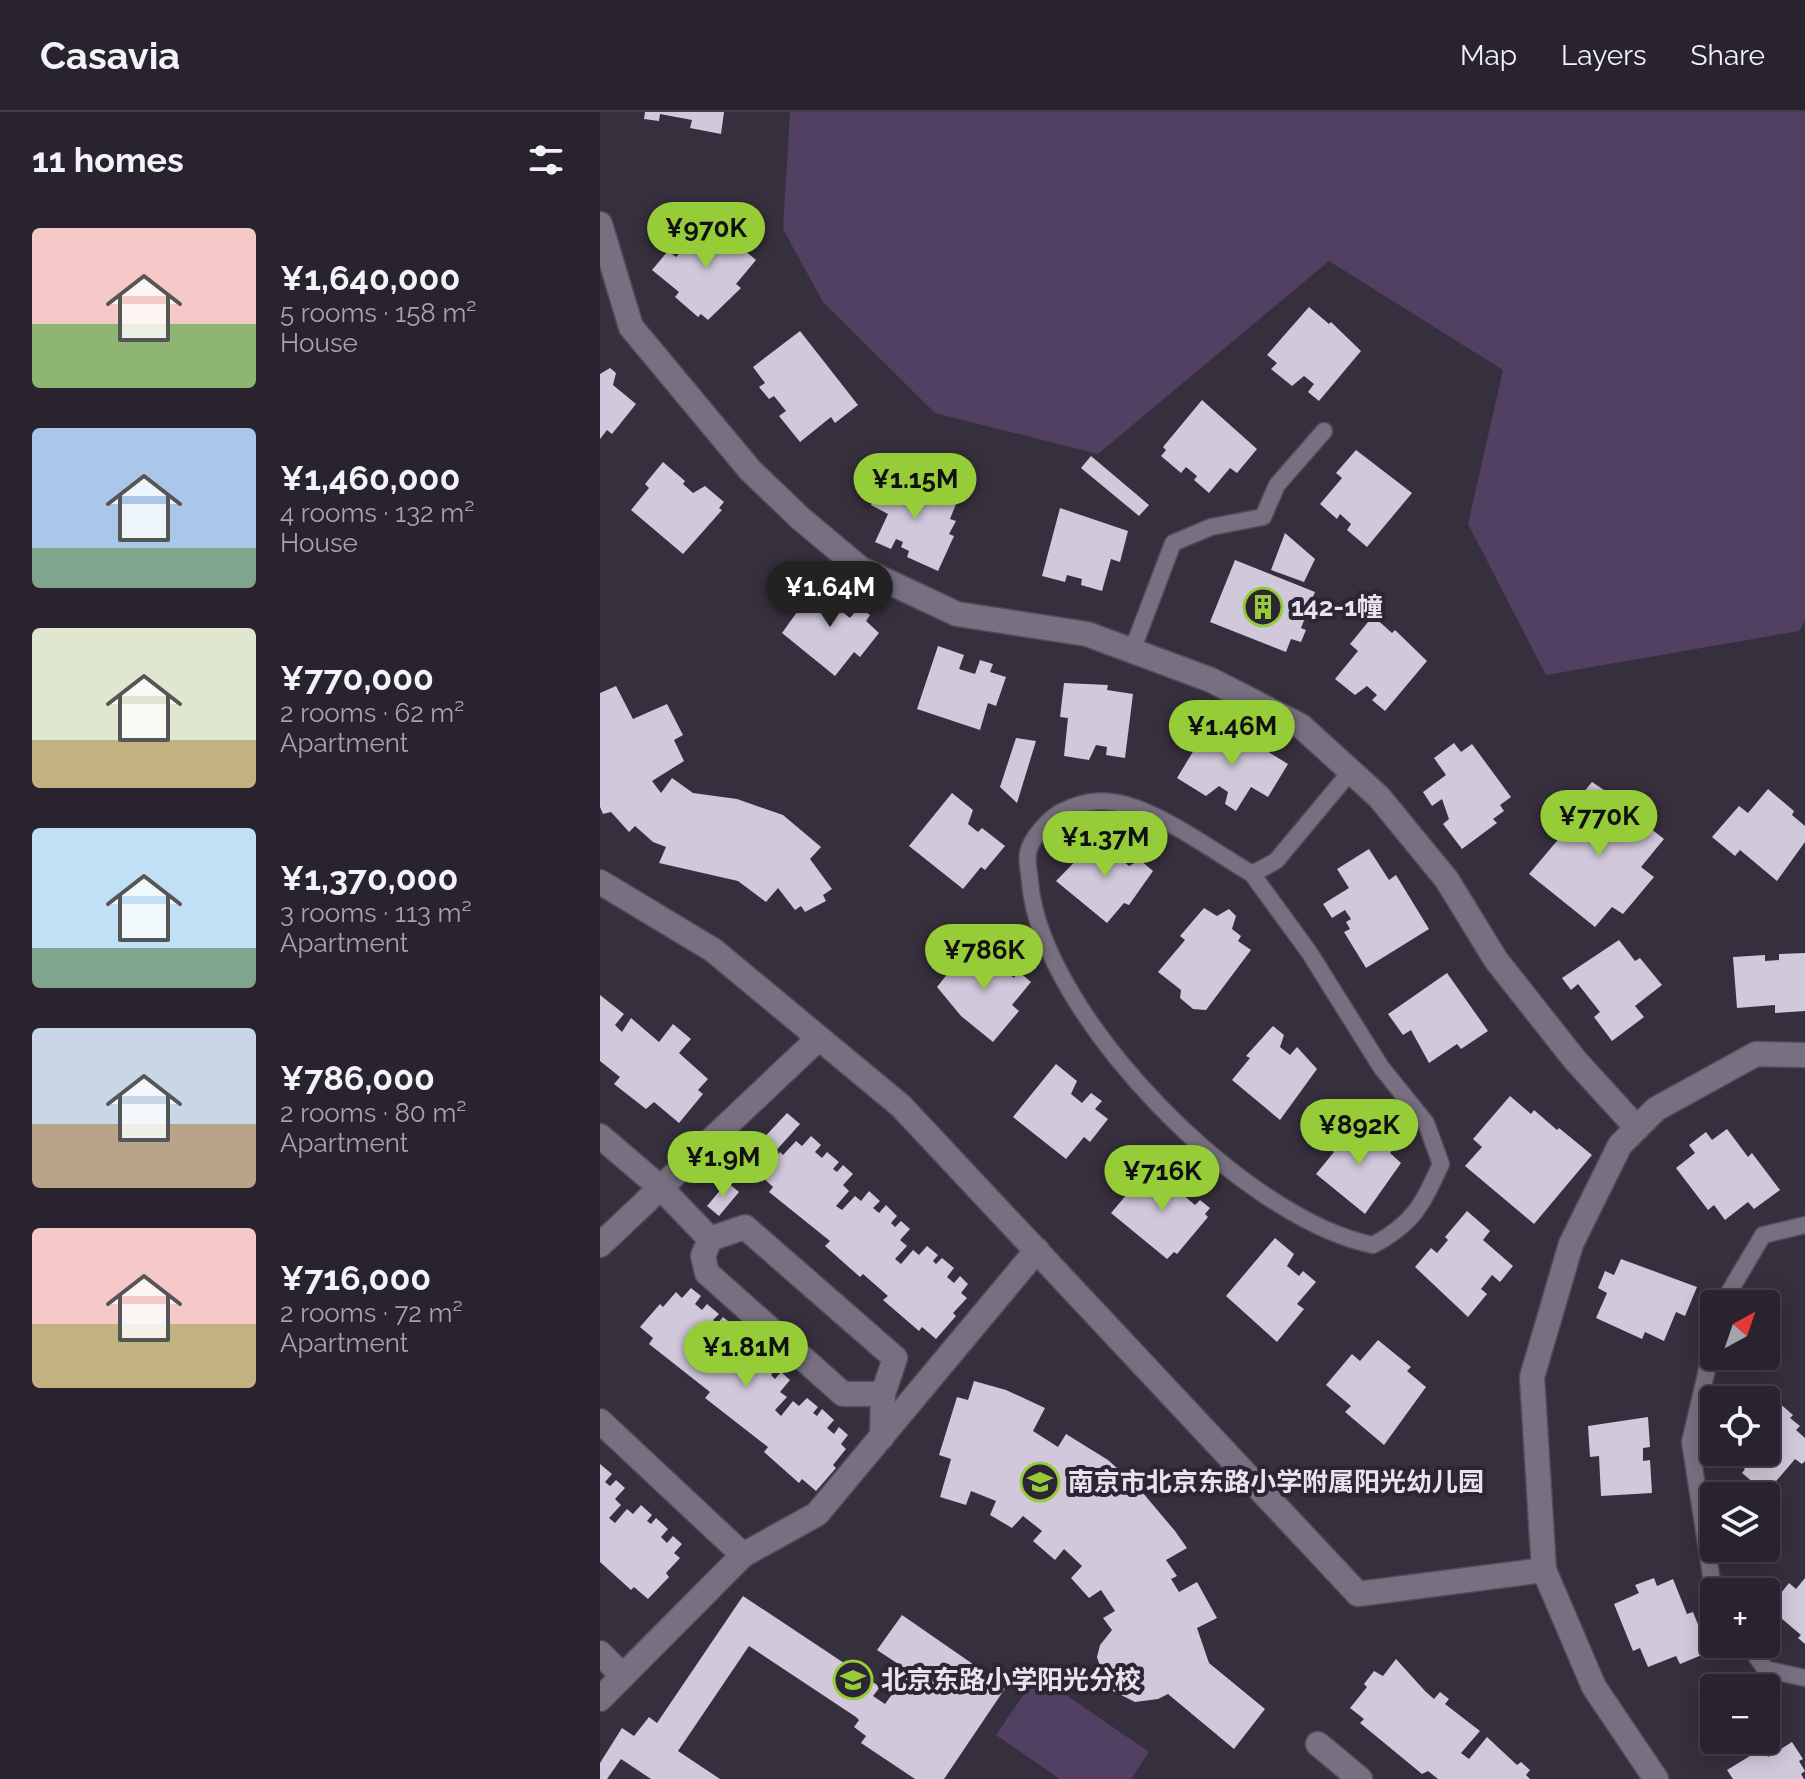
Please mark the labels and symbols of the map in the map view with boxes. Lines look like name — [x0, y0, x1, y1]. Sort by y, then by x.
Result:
pin: ¥970K — [650, 202, 762, 270]
pin: ¥1.15M — [850, 453, 980, 521]
pin: ¥1.64M — [765, 561, 895, 629]
building icon: 142-1幢 — [1242, 586, 1284, 628]
place label: 142-1幢 — [1291, 592, 1383, 622]
pin: ¥1.46M — [1167, 700, 1297, 768]
pin: ¥770K — [1543, 790, 1655, 858]
pin: ¥1.37M — [1040, 811, 1170, 879]
pin: ¥786K — [928, 924, 1040, 992]
pin: ¥892K — [1303, 1099, 1415, 1167]
pin: ¥1.9M — [667, 1131, 779, 1199]
pin: ¥716K — [1106, 1145, 1218, 1213]
north arrow — [1700, 1290, 1780, 1370]
pin: ¥1.81M — [681, 1321, 811, 1389]
school or university icon: 南京市北京东路小学附属阳光幼儿园 — [1019, 1461, 1061, 1503]
place label: 南京市北京东路小学附属阳光幼儿园 — [1068, 1467, 1484, 1497]
school or university icon: 北京东路小学阳光分校 — [832, 1659, 874, 1701]
place label: 北京东路小学阳光分校 — [881, 1665, 1141, 1695]

